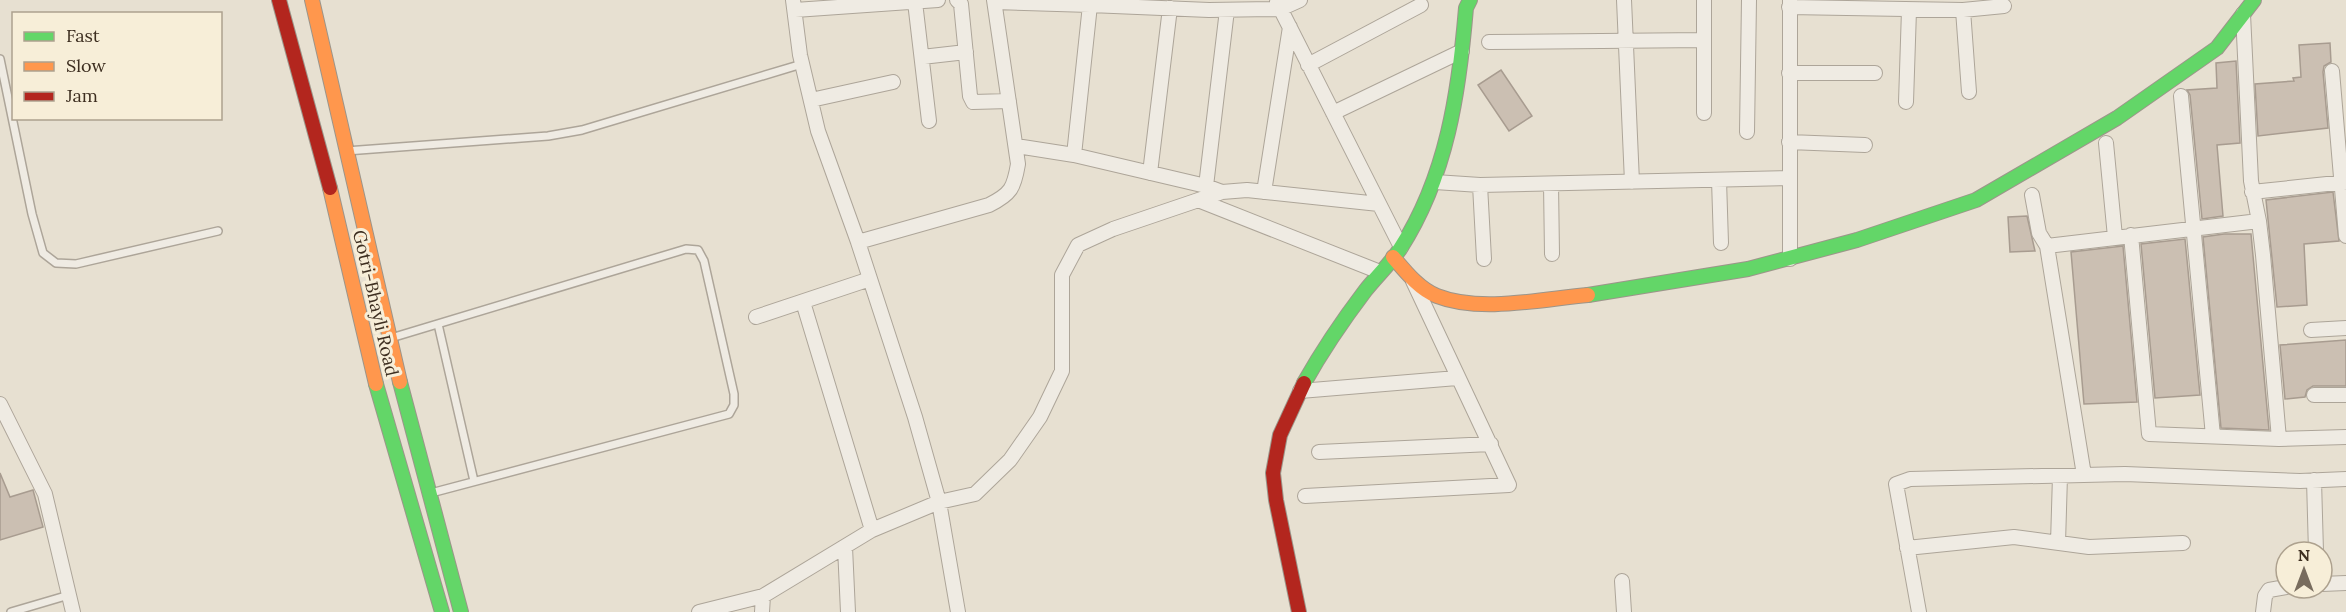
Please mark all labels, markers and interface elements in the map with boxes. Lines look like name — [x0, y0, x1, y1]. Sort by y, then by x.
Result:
legend — [12, 12, 222, 120]
text: Fast — [66, 24, 100, 47]
text: Slow — [66, 54, 106, 77]
text: Jam — [65, 84, 98, 107]
street label: Gotri-Bhayli Road — [348, 228, 404, 379]
north arrow — [2274, 540, 2334, 600]
text: N — [2298, 545, 2310, 565]

